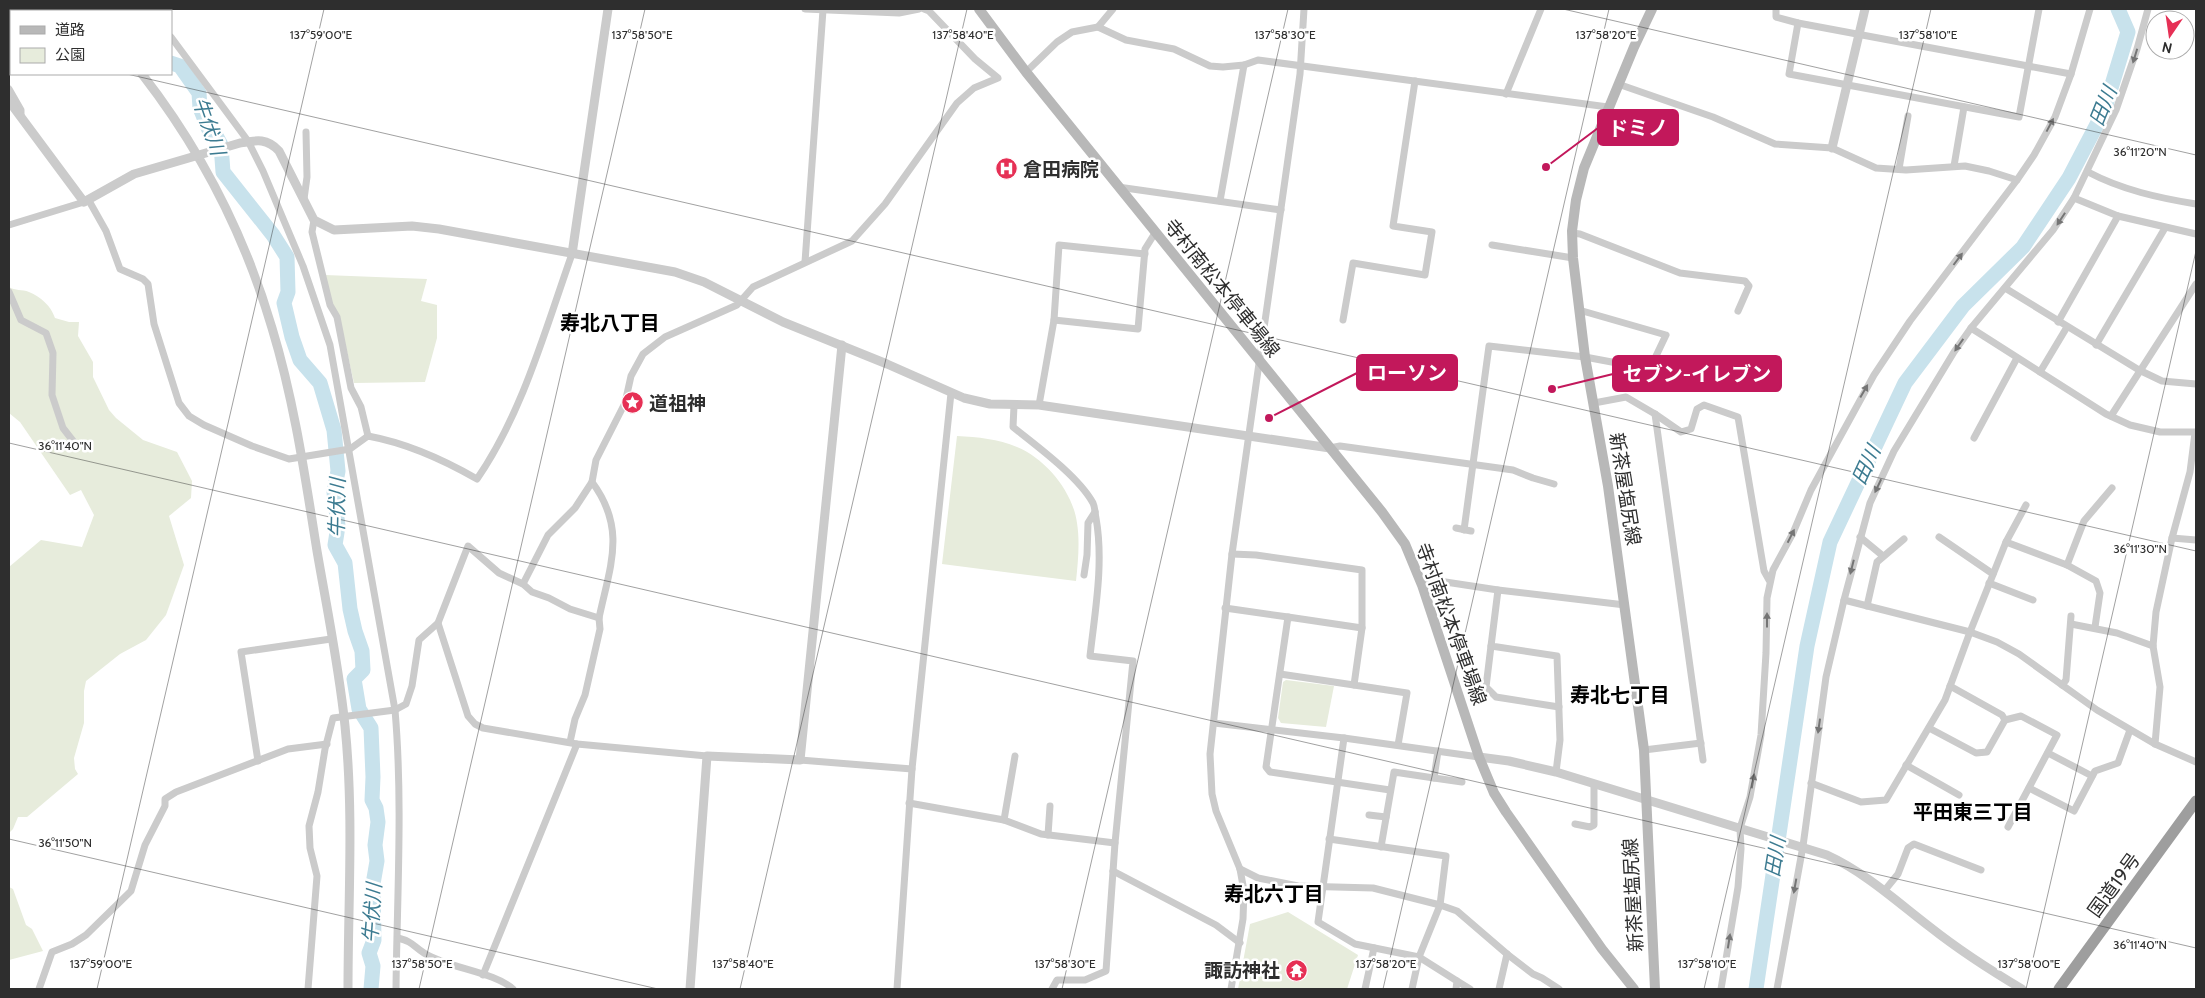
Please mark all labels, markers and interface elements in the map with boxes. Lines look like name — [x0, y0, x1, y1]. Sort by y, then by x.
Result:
legend — [10, 10, 172, 75]
north arrow — [2145, 10, 2195, 60]
text: 道路 — [55, 21, 85, 39]
text: 137°59'00"E — [290, 27, 353, 42]
text: 137°58'50"E — [611, 27, 673, 42]
text: 137°58'40"E — [932, 27, 994, 42]
text: 137°58'30"E — [1254, 27, 1316, 42]
text: 137°58'20"E — [1576, 27, 1637, 42]
text: 137°58'10"E — [1899, 27, 1958, 42]
text: N — [2160, 38, 2174, 58]
text: 公園 — [55, 46, 85, 64]
one-way arrow — [2131, 48, 2139, 63]
water label: 田川 — [2084, 81, 2122, 129]
water label: 牛伏川 — [188, 94, 231, 160]
callout: ドミノ — [1598, 110, 1678, 145]
text: ドミノ — [1608, 116, 1668, 140]
one-way arrow — [2046, 118, 2054, 132]
text: 36°11'20"N — [2113, 144, 2167, 159]
hospital icon: 倉田病院 — [995, 157, 1019, 181]
place label: 倉田病院 — [1023, 158, 1099, 181]
one-way arrow — [2056, 212, 2066, 226]
street label: 寺村南松本停車場線 — [1159, 214, 1285, 362]
one-way arrow — [1953, 252, 1963, 265]
district label: 寿北八丁目 — [560, 311, 660, 335]
one-way arrow — [1954, 338, 1964, 352]
callout: ローソン — [1357, 355, 1457, 390]
callout: セブン-イレブン — [1613, 356, 1781, 391]
text: ローソン — [1367, 361, 1447, 385]
text: セブン-イレブン — [1623, 362, 1771, 386]
one-way arrow — [1860, 384, 1868, 399]
place icon: 道祖神 — [621, 391, 645, 415]
place label: 道祖神 — [649, 392, 706, 415]
street label: 新茶屋塩尻線 — [1605, 431, 1645, 547]
text: 36°11'40"N — [38, 438, 92, 453]
water label: 田川 — [1847, 440, 1886, 488]
water label: 牛伏川 — [324, 476, 350, 538]
one-way arrow — [1873, 479, 1881, 493]
one-way arrow — [1787, 529, 1795, 543]
street label: 寺村南松本停車場線 — [1411, 540, 1491, 708]
text: 36°11'30"N — [2113, 541, 2167, 556]
one-way arrow — [1848, 559, 1856, 574]
one-way arrow — [1763, 611, 1771, 627]
district label: 寿北七丁目 — [1570, 683, 1670, 707]
one-way arrow — [1815, 718, 1823, 734]
one-way arrow — [1749, 773, 1757, 789]
district label: 平田東三丁目 — [1913, 800, 2033, 824]
water label: 田川 — [1760, 833, 1790, 879]
text: 36°11'50"N — [38, 835, 92, 850]
street label: 新茶屋塩尻線 — [1619, 837, 1647, 953]
street label: 国道19号 — [2083, 848, 2145, 922]
one-way arrow — [1790, 879, 1798, 895]
water label: 牛伏川 — [358, 880, 386, 944]
district label: 寿北六丁目 — [1224, 882, 1324, 906]
one-way arrow — [1725, 933, 1733, 949]
text: 36°11'40"N — [2113, 937, 2167, 952]
text: 137°59'00"E — [70, 956, 133, 971]
text: 137°58'50"E — [391, 956, 453, 971]
text: 137°58'40"E — [712, 956, 774, 971]
text: 137°58'30"E — [1034, 956, 1096, 971]
text: 137°58'20"E — [1356, 956, 1417, 971]
text: 137°58'10"E — [1678, 956, 1737, 971]
text: 137°58'00"E — [1997, 956, 2061, 971]
temple icon: 諏訪神社 — [1284, 958, 1308, 982]
place label: 諏訪神社 — [1204, 959, 1280, 982]

